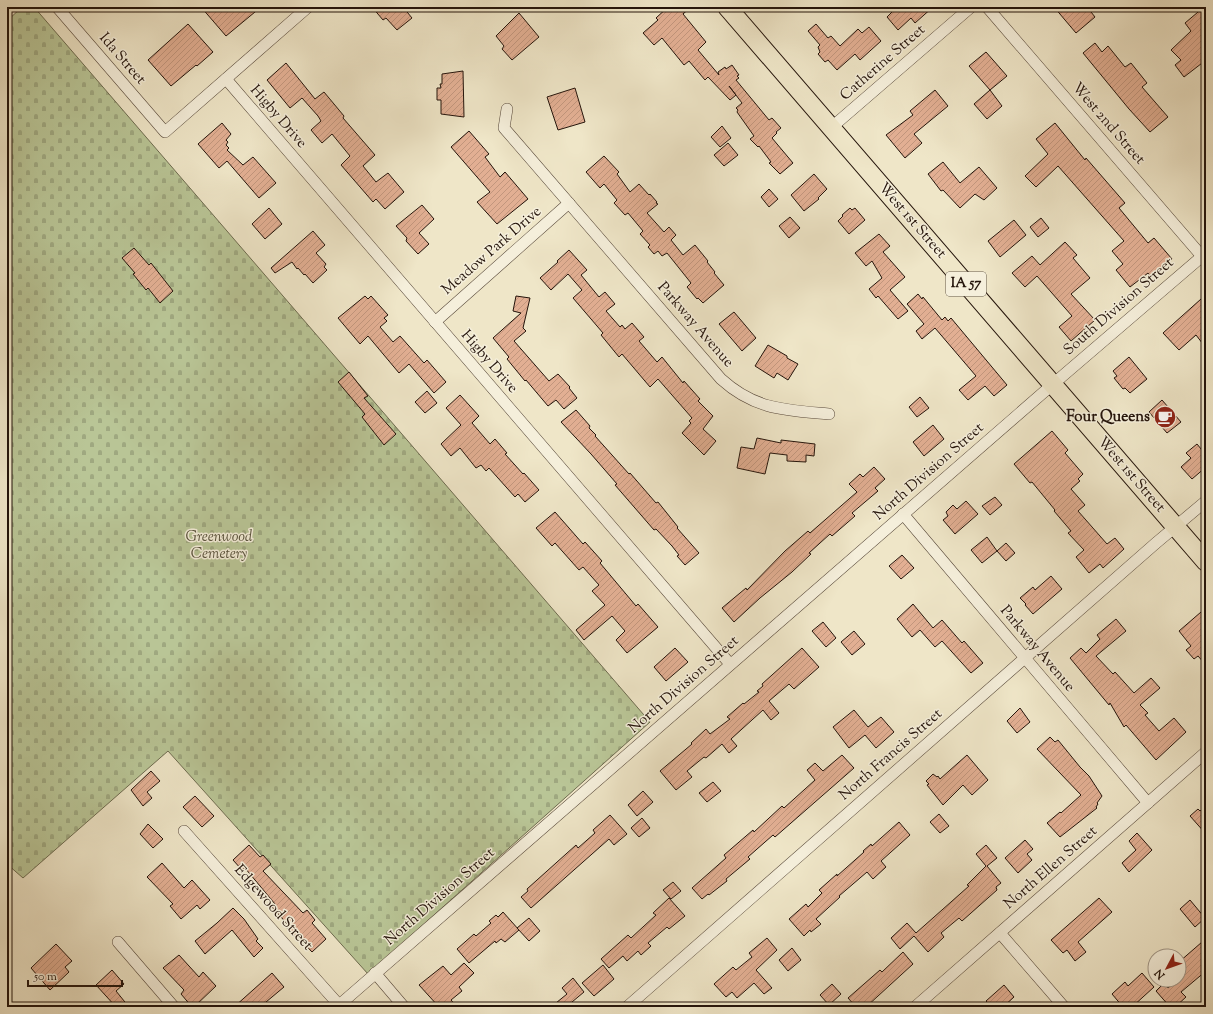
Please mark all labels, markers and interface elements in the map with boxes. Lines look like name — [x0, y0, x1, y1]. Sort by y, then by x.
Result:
street label: Catherine Street — [836, 20, 930, 106]
street label: Ida Street — [94, 29, 150, 89]
street label: West 2nd Street — [1066, 78, 1150, 170]
street label: Higby Drive — [245, 81, 311, 153]
street label: West 1st Street — [873, 178, 951, 264]
street label: Meadow Park Drive — [438, 202, 546, 300]
street label: South Division Street — [1059, 253, 1179, 361]
road number: IA 57 — [946, 272, 986, 296]
street label: Parkway Avenue — [652, 278, 738, 372]
street label: Higby Drive — [456, 326, 522, 398]
cafe icon: Four Queens — [1152, 404, 1178, 430]
place label: Four Queens — [1066, 407, 1150, 428]
street label: North Division Street — [869, 418, 989, 526]
street label: West 1st Street — [1092, 432, 1170, 518]
park label: Greenwood Cemetery — [186, 527, 253, 565]
street label: Parkway Avenue — [995, 601, 1079, 697]
street label: North Division Street — [624, 631, 744, 739]
street label: North Francis Street — [835, 704, 947, 806]
street label: North Ellen Street — [1000, 821, 1102, 915]
street label: North Division Street — [380, 843, 500, 951]
street label: Edgewood Street — [229, 860, 317, 956]
north arrow — [1147, 948, 1187, 988]
scale bar — [28, 962, 122, 988]
text: N — [1151, 965, 1170, 983]
text: 50 m — [33, 968, 57, 986]

